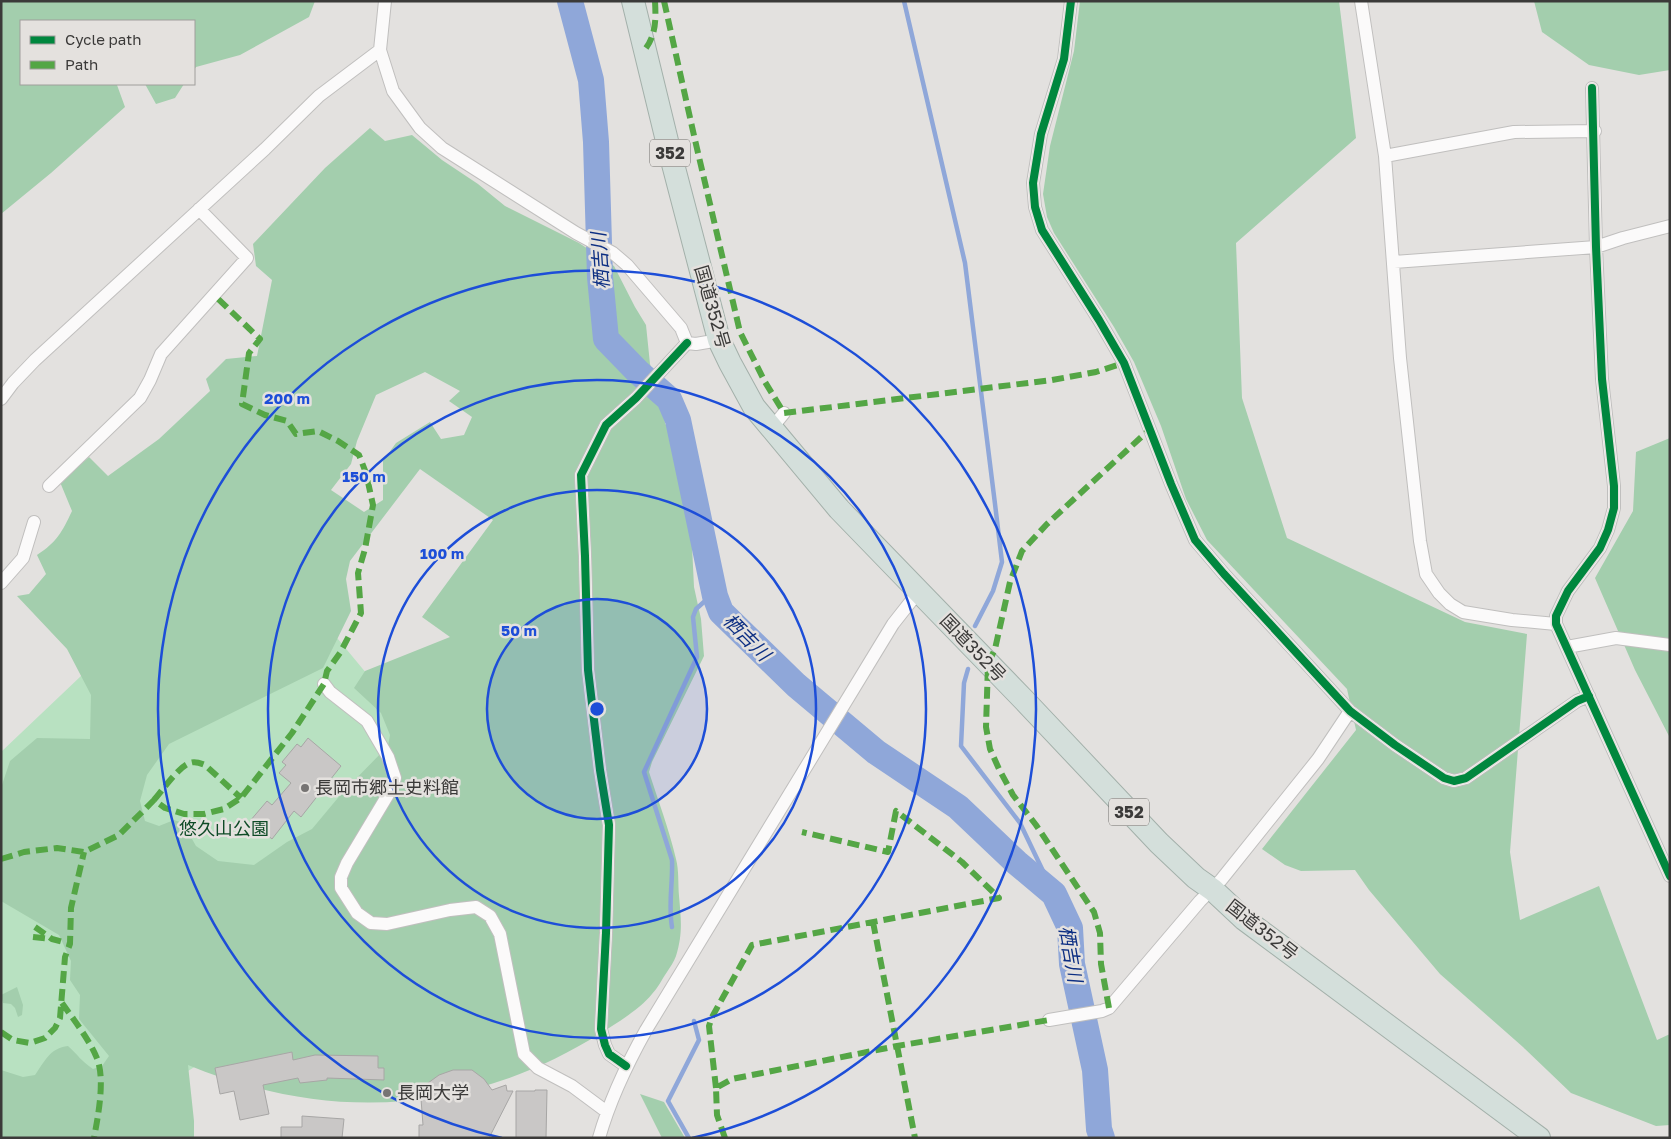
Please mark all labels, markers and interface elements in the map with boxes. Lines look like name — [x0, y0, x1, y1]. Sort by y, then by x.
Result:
legend — [20, 20, 195, 85]
text: Cycle path — [65, 30, 141, 48]
text: Path — [65, 55, 98, 73]
road number: 352 — [650, 140, 690, 167]
water label: 栖吉川 — [586, 230, 613, 290]
street label: 国道352号 — [691, 263, 735, 351]
text: 200 m — [264, 389, 310, 407]
text: 150 m — [342, 467, 386, 485]
text: 100 m — [420, 544, 464, 562]
water label: 栖吉川 — [719, 608, 777, 666]
street label: 国道352号 — [936, 609, 1011, 686]
text: 50 m — [501, 621, 537, 639]
centre of rings — [588, 700, 606, 718]
place label: 長岡市郷土史料館 — [315, 776, 459, 798]
marker: 長岡市郷土史料館 — [299, 782, 311, 794]
road number: 352 — [1109, 799, 1149, 826]
park label: 悠久山公園 — [179, 817, 269, 839]
street label: 国道352号 — [1222, 894, 1303, 964]
water label: 栖吉川 — [1055, 924, 1088, 986]
place label: 長岡大学 — [397, 1081, 469, 1103]
marker: 長岡大学 — [381, 1087, 393, 1099]

